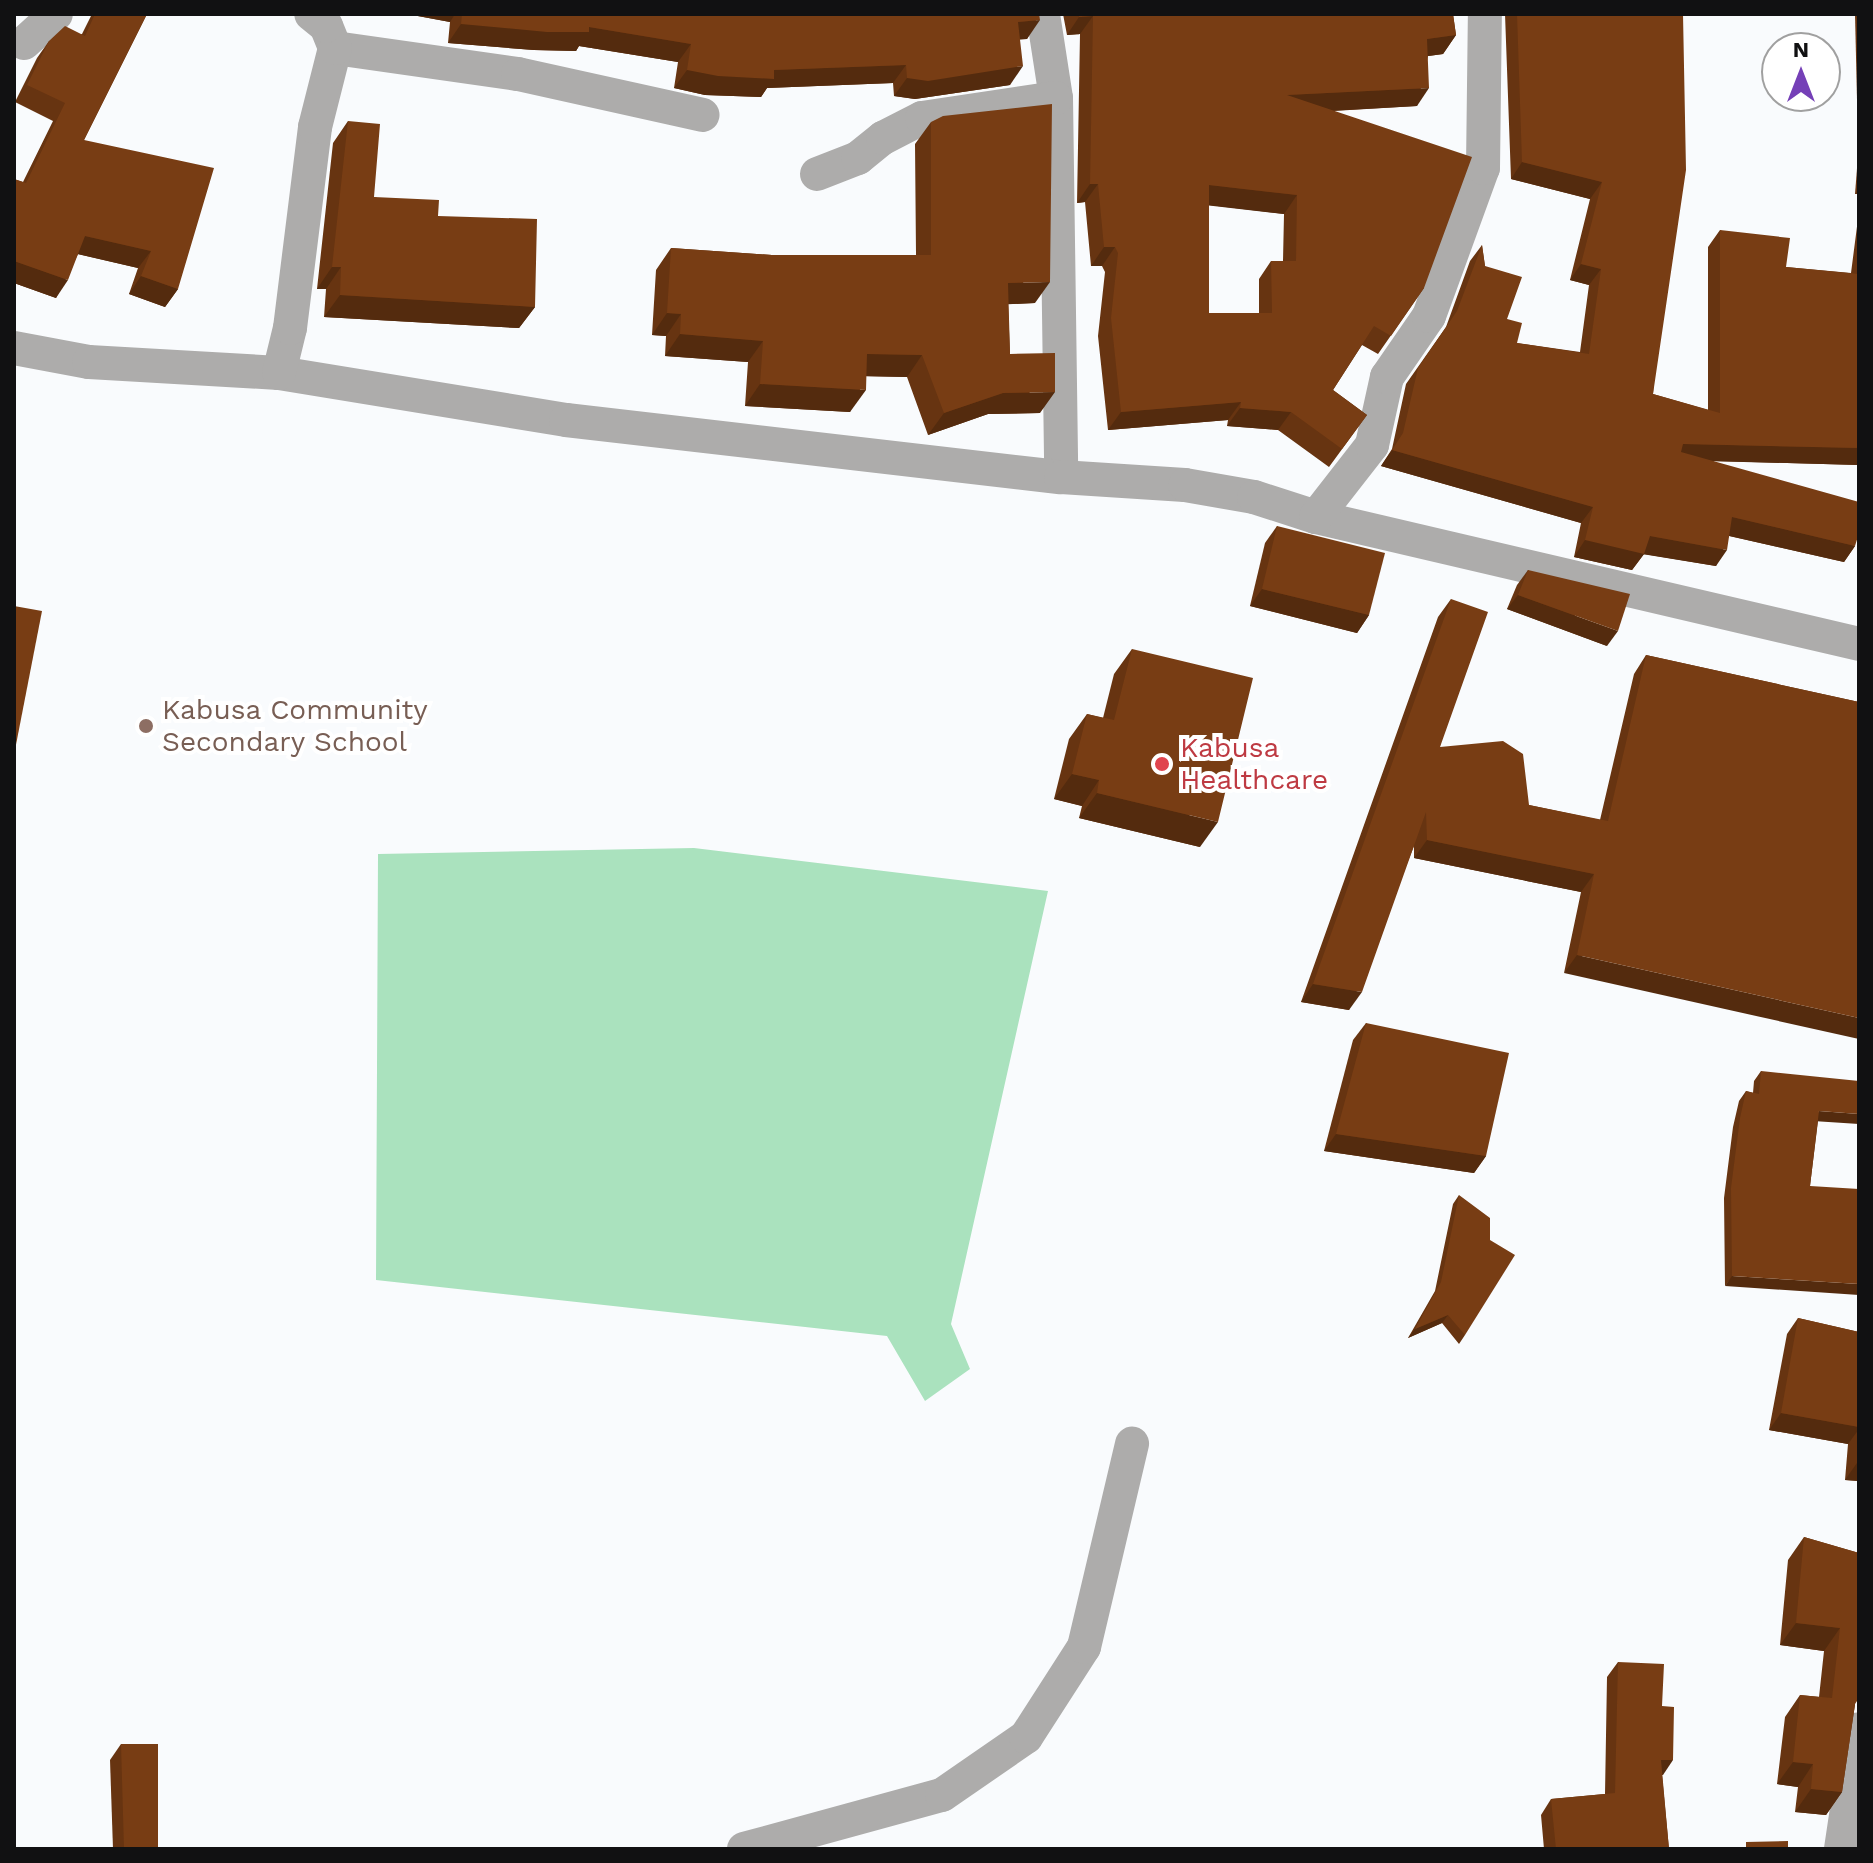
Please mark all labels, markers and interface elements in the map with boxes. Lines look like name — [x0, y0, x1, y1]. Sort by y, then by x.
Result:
north arrow — [1761, 32, 1841, 112]
text: N — [1793, 37, 1809, 62]
place label: Kabusa Community Secondary School — [162, 693, 428, 759]
marker: Kabusa Community Secondary School — [137, 717, 155, 735]
place label: Kabusa Healthcare — [1180, 731, 1328, 797]
marker: Kabusa Healthcare — [1151, 753, 1173, 775]

